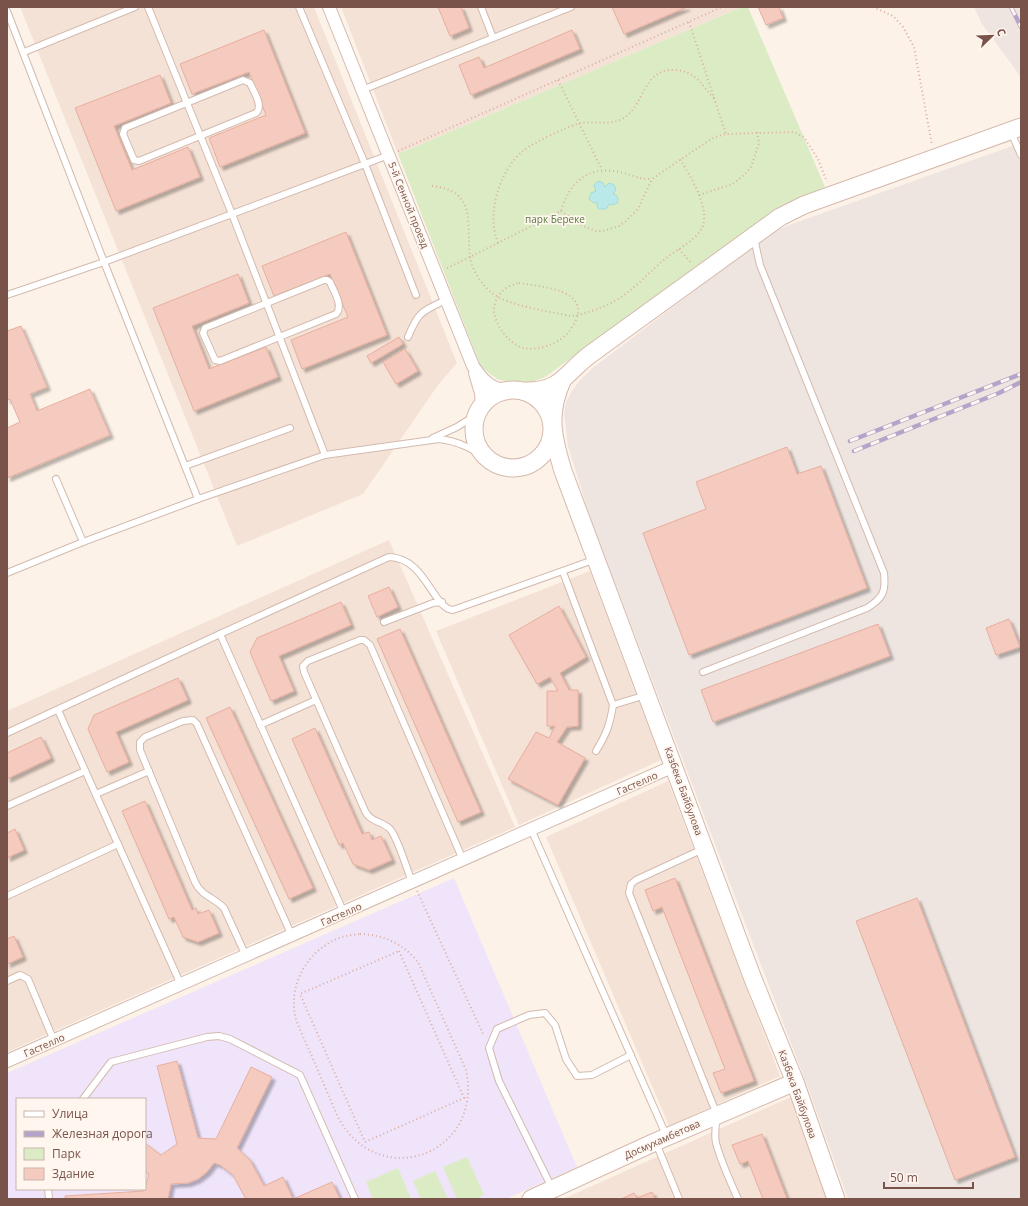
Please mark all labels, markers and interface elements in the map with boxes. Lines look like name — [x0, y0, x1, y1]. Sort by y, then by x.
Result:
north arrow — [972, 16, 1012, 56]
text: С — [993, 26, 1010, 38]
street label: 5-й Сенной проезд — [385, 160, 433, 250]
park label: парк Береке — [525, 212, 585, 226]
street label: Казбека Байбулова — [661, 745, 707, 837]
street label: Гастелло — [614, 768, 660, 798]
street label: Гастелло — [318, 899, 364, 929]
street label: Гастелло — [21, 1030, 67, 1060]
street label: Казбека Байбулова — [775, 1048, 821, 1140]
legend — [16, 1098, 146, 1190]
text: Улица — [52, 1105, 88, 1122]
street label: Досмухамбетова — [622, 1116, 702, 1162]
text: Железная дорога — [52, 1125, 153, 1142]
text: Парк — [52, 1145, 82, 1162]
scale bar — [884, 1164, 973, 1190]
text: Здание — [52, 1165, 95, 1182]
text: 50 m — [890, 1169, 918, 1186]

